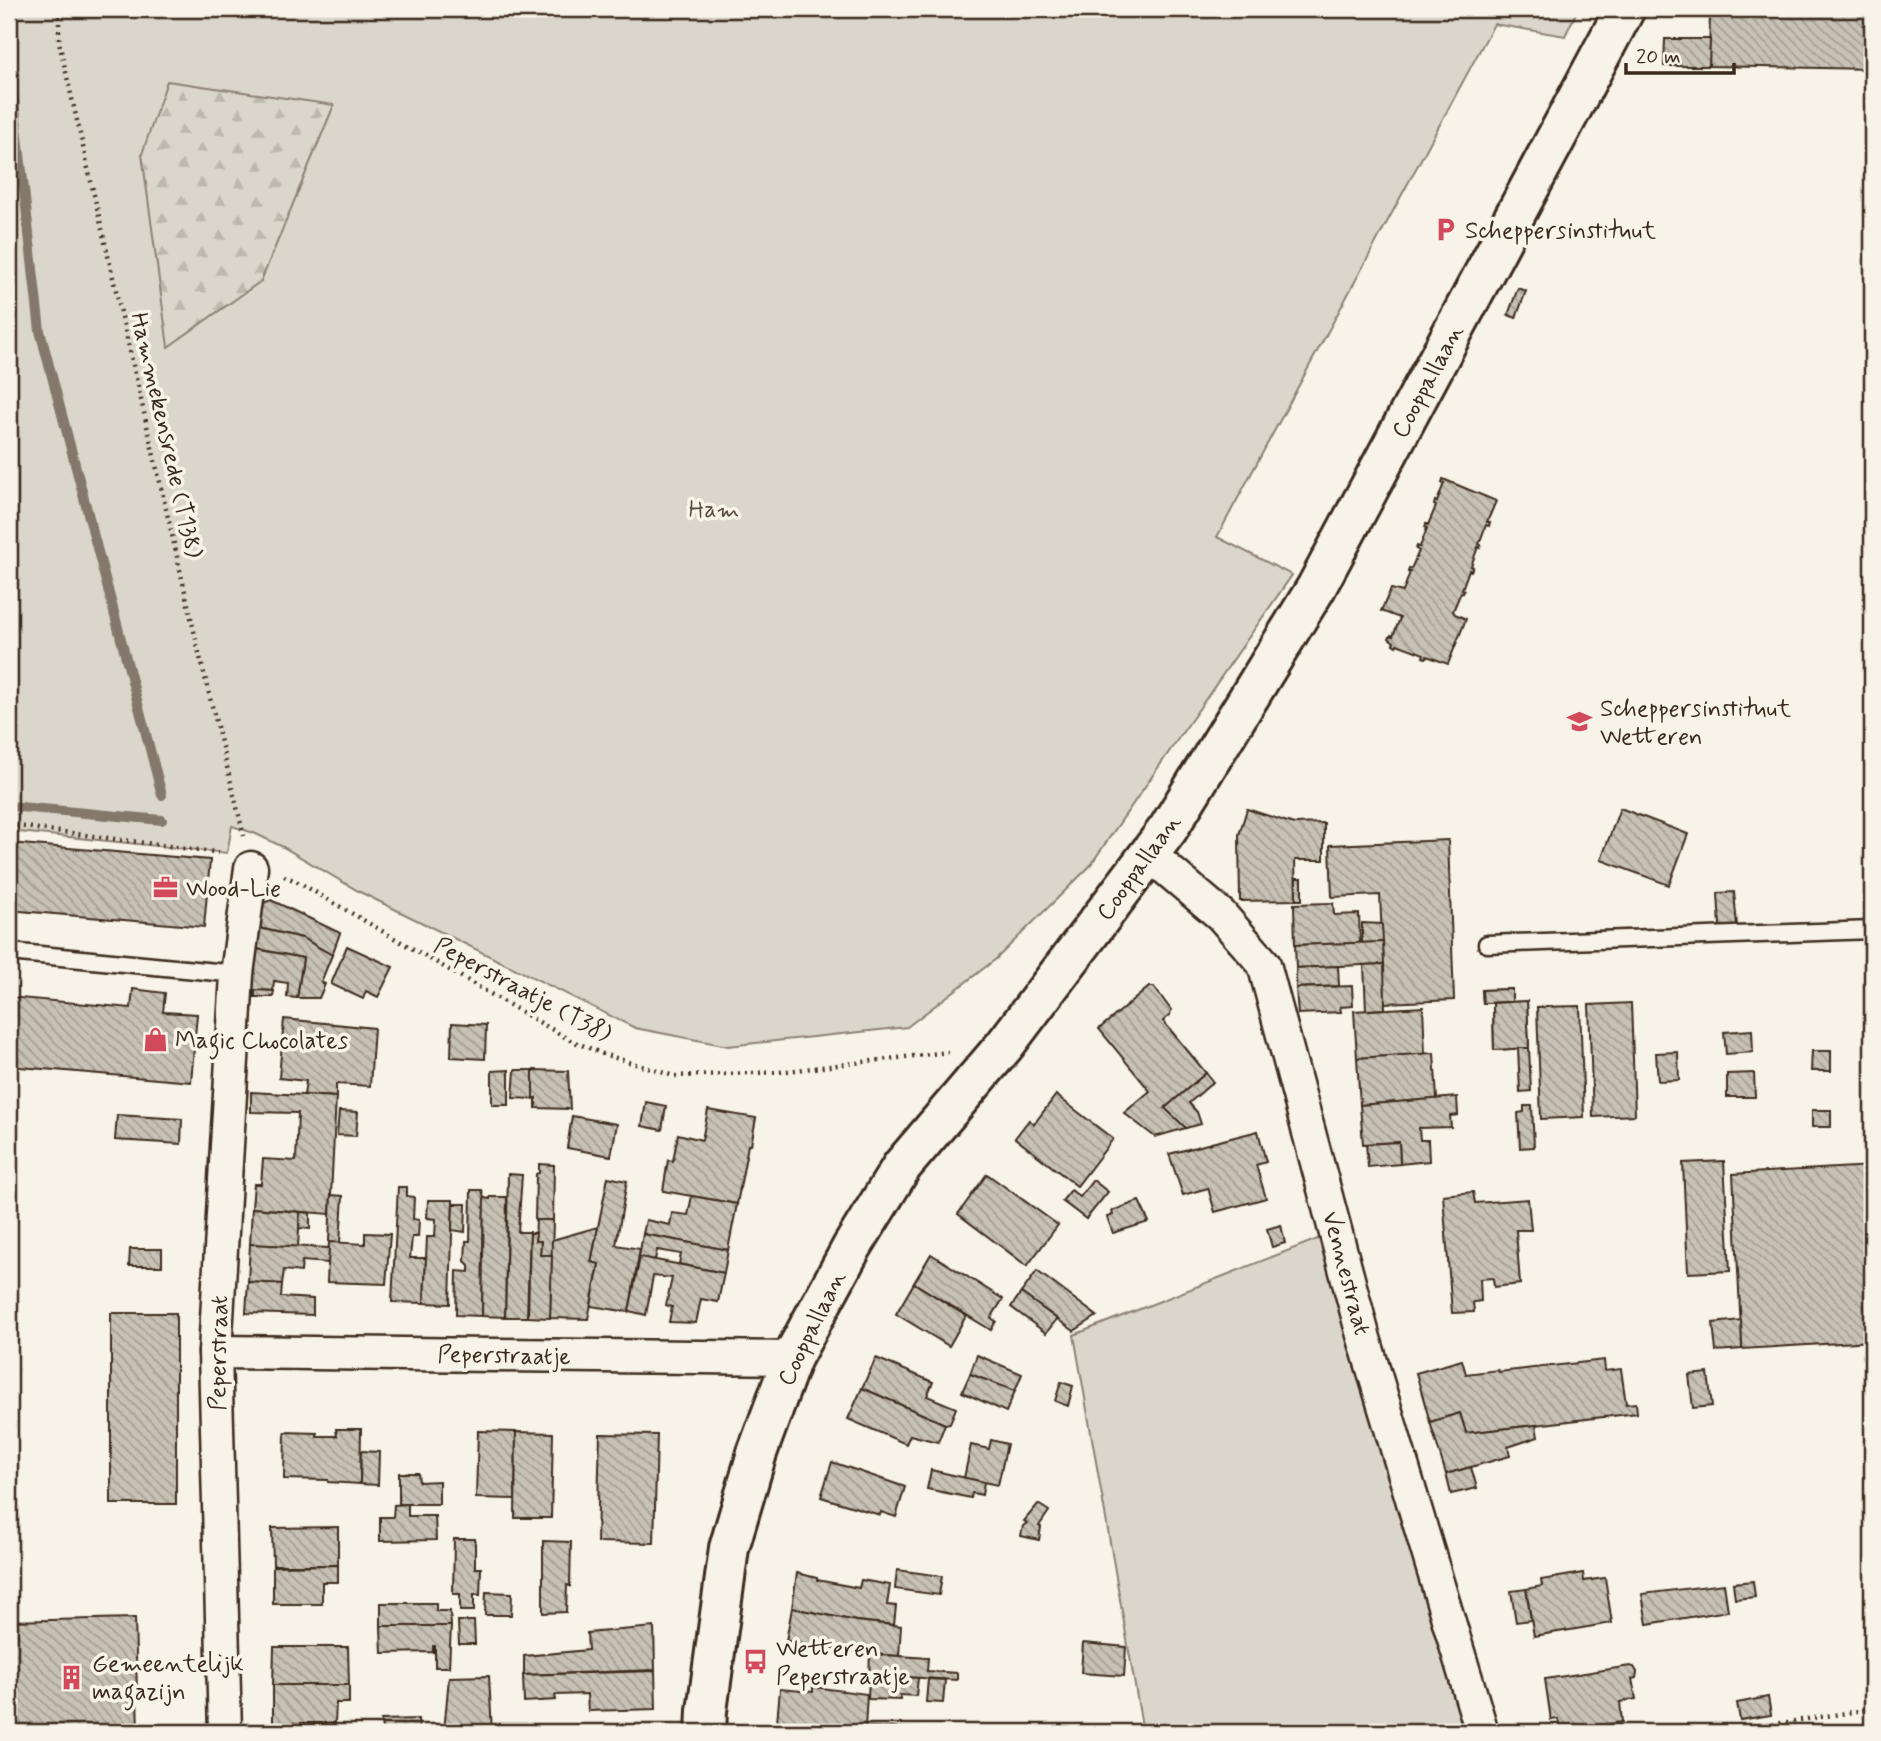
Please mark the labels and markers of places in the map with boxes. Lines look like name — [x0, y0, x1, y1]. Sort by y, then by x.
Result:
parking icon: Scheppersinstituut — [1431, 216, 1459, 244]
place label: Scheppersinstituut — [1465, 216, 1656, 247]
place label: Scheppersinstituut Wetteren — [1600, 694, 1791, 753]
school or university icon: Scheppersinstituut Wetteren — [1566, 708, 1594, 736]
office icon: Wood-Lie — [152, 874, 180, 902]
place label: Wood-Lie — [186, 874, 281, 905]
shop icon: Magic Chocolates — [141, 1026, 169, 1054]
place label: Magic Chocolates — [175, 1026, 348, 1060]
place label: Wetteren Peperstraatje — [776, 1634, 909, 1693]
bus stop icon: Wetteren Peperstraatje — [742, 1648, 770, 1676]
place label: Gemeentelijk magazijn — [92, 1649, 244, 1711]
building icon: Gemeentelijk magazijn — [58, 1663, 86, 1691]

